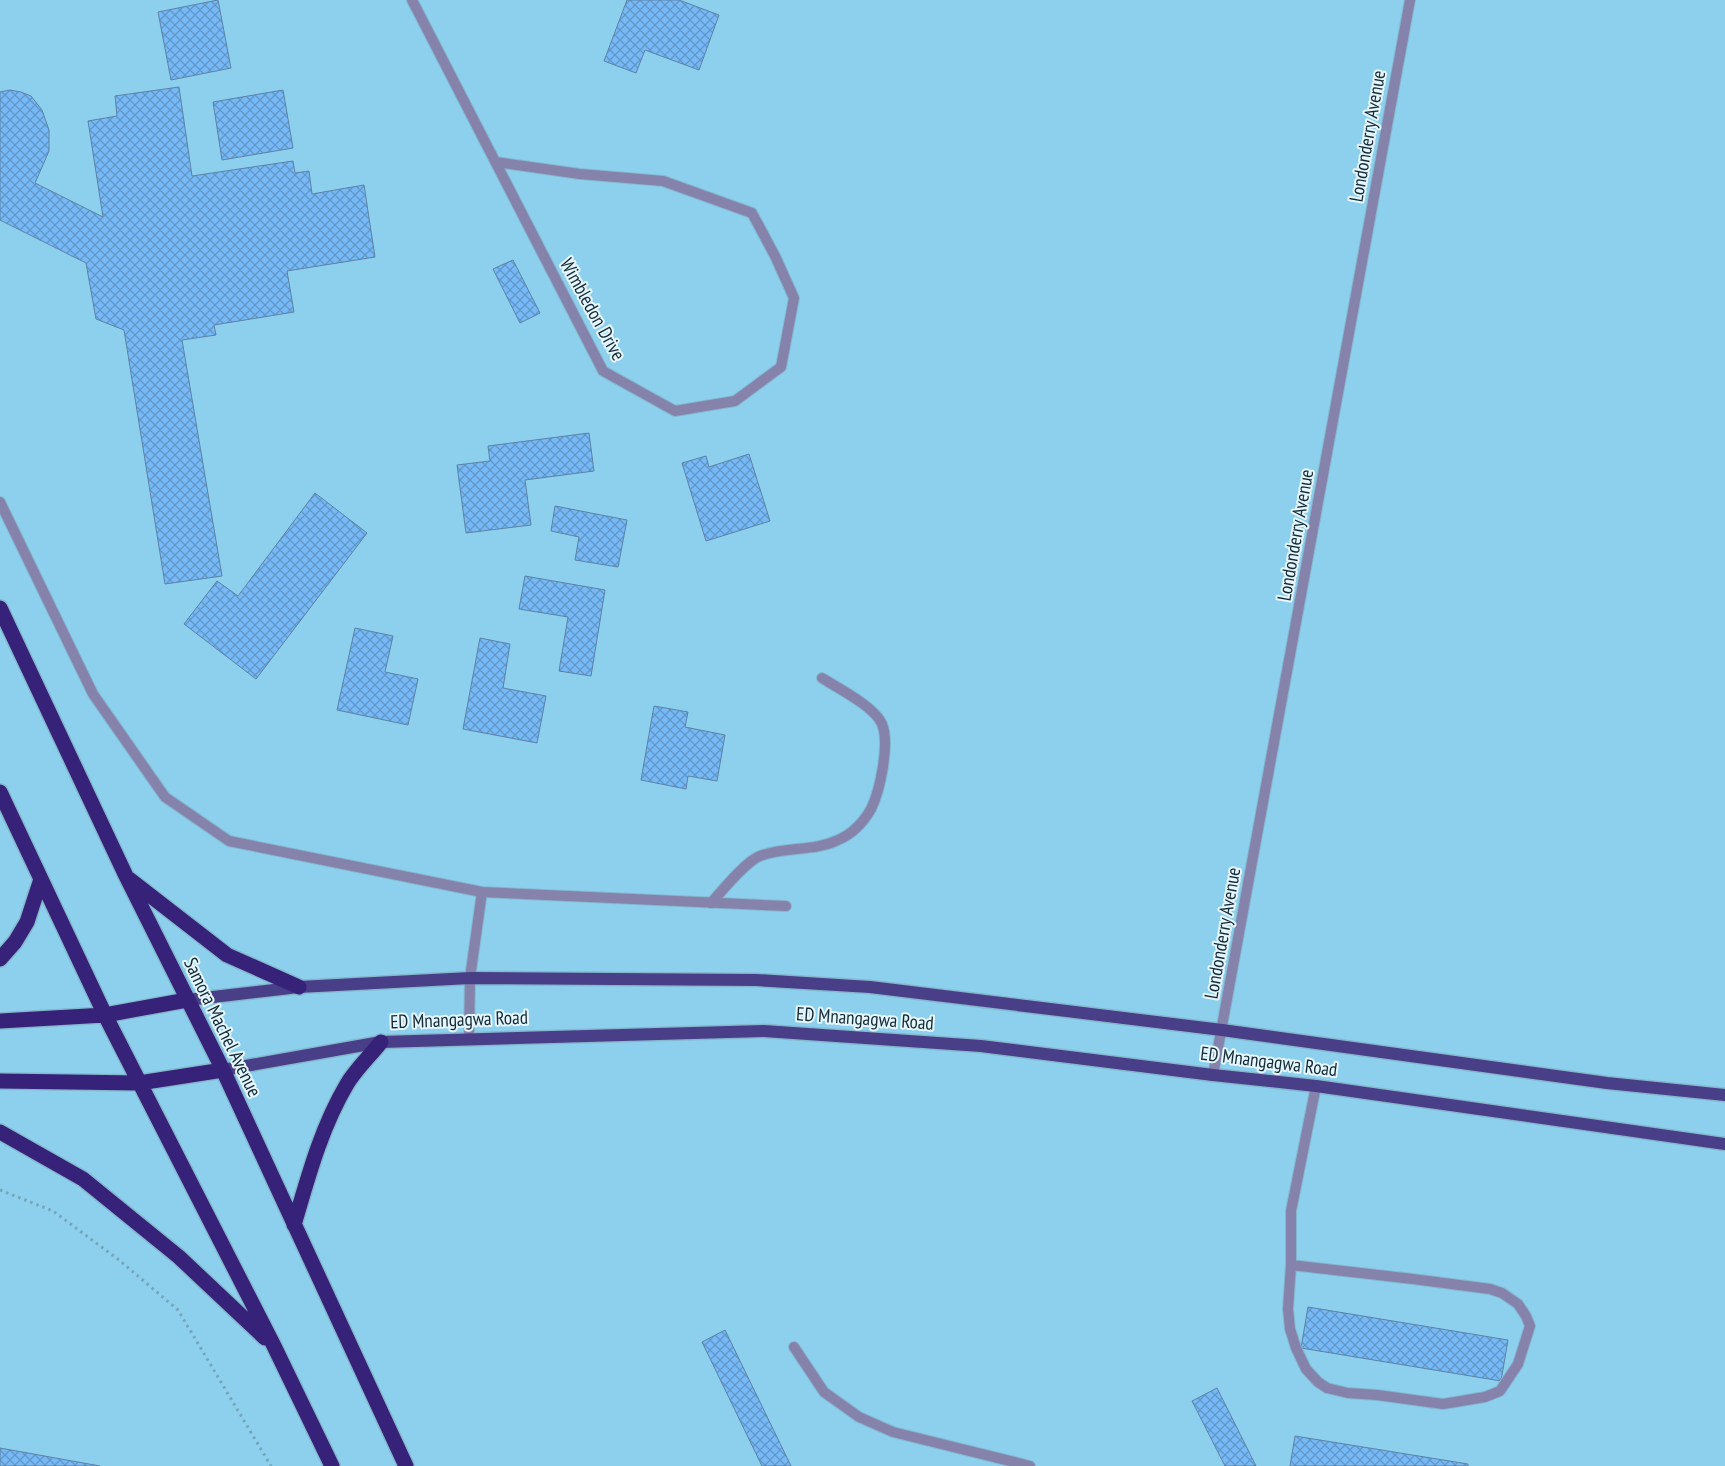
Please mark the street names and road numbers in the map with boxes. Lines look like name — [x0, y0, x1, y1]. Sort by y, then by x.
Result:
street label: Londonderry Avenue — [1344, 68, 1390, 204]
street label: Wimbledon Drive — [555, 254, 631, 364]
street label: Londonderry Avenue — [1272, 467, 1318, 603]
street label: Londonderry Avenue — [1199, 865, 1245, 1001]
street label: Samora Machel Avenue — [179, 954, 267, 1101]
street label: ED Mnangagwa Road — [795, 1001, 935, 1035]
street label: ED Mnangagwa Road — [390, 1005, 528, 1033]
street label: ED Mnangagwa Road — [1199, 1041, 1339, 1081]

